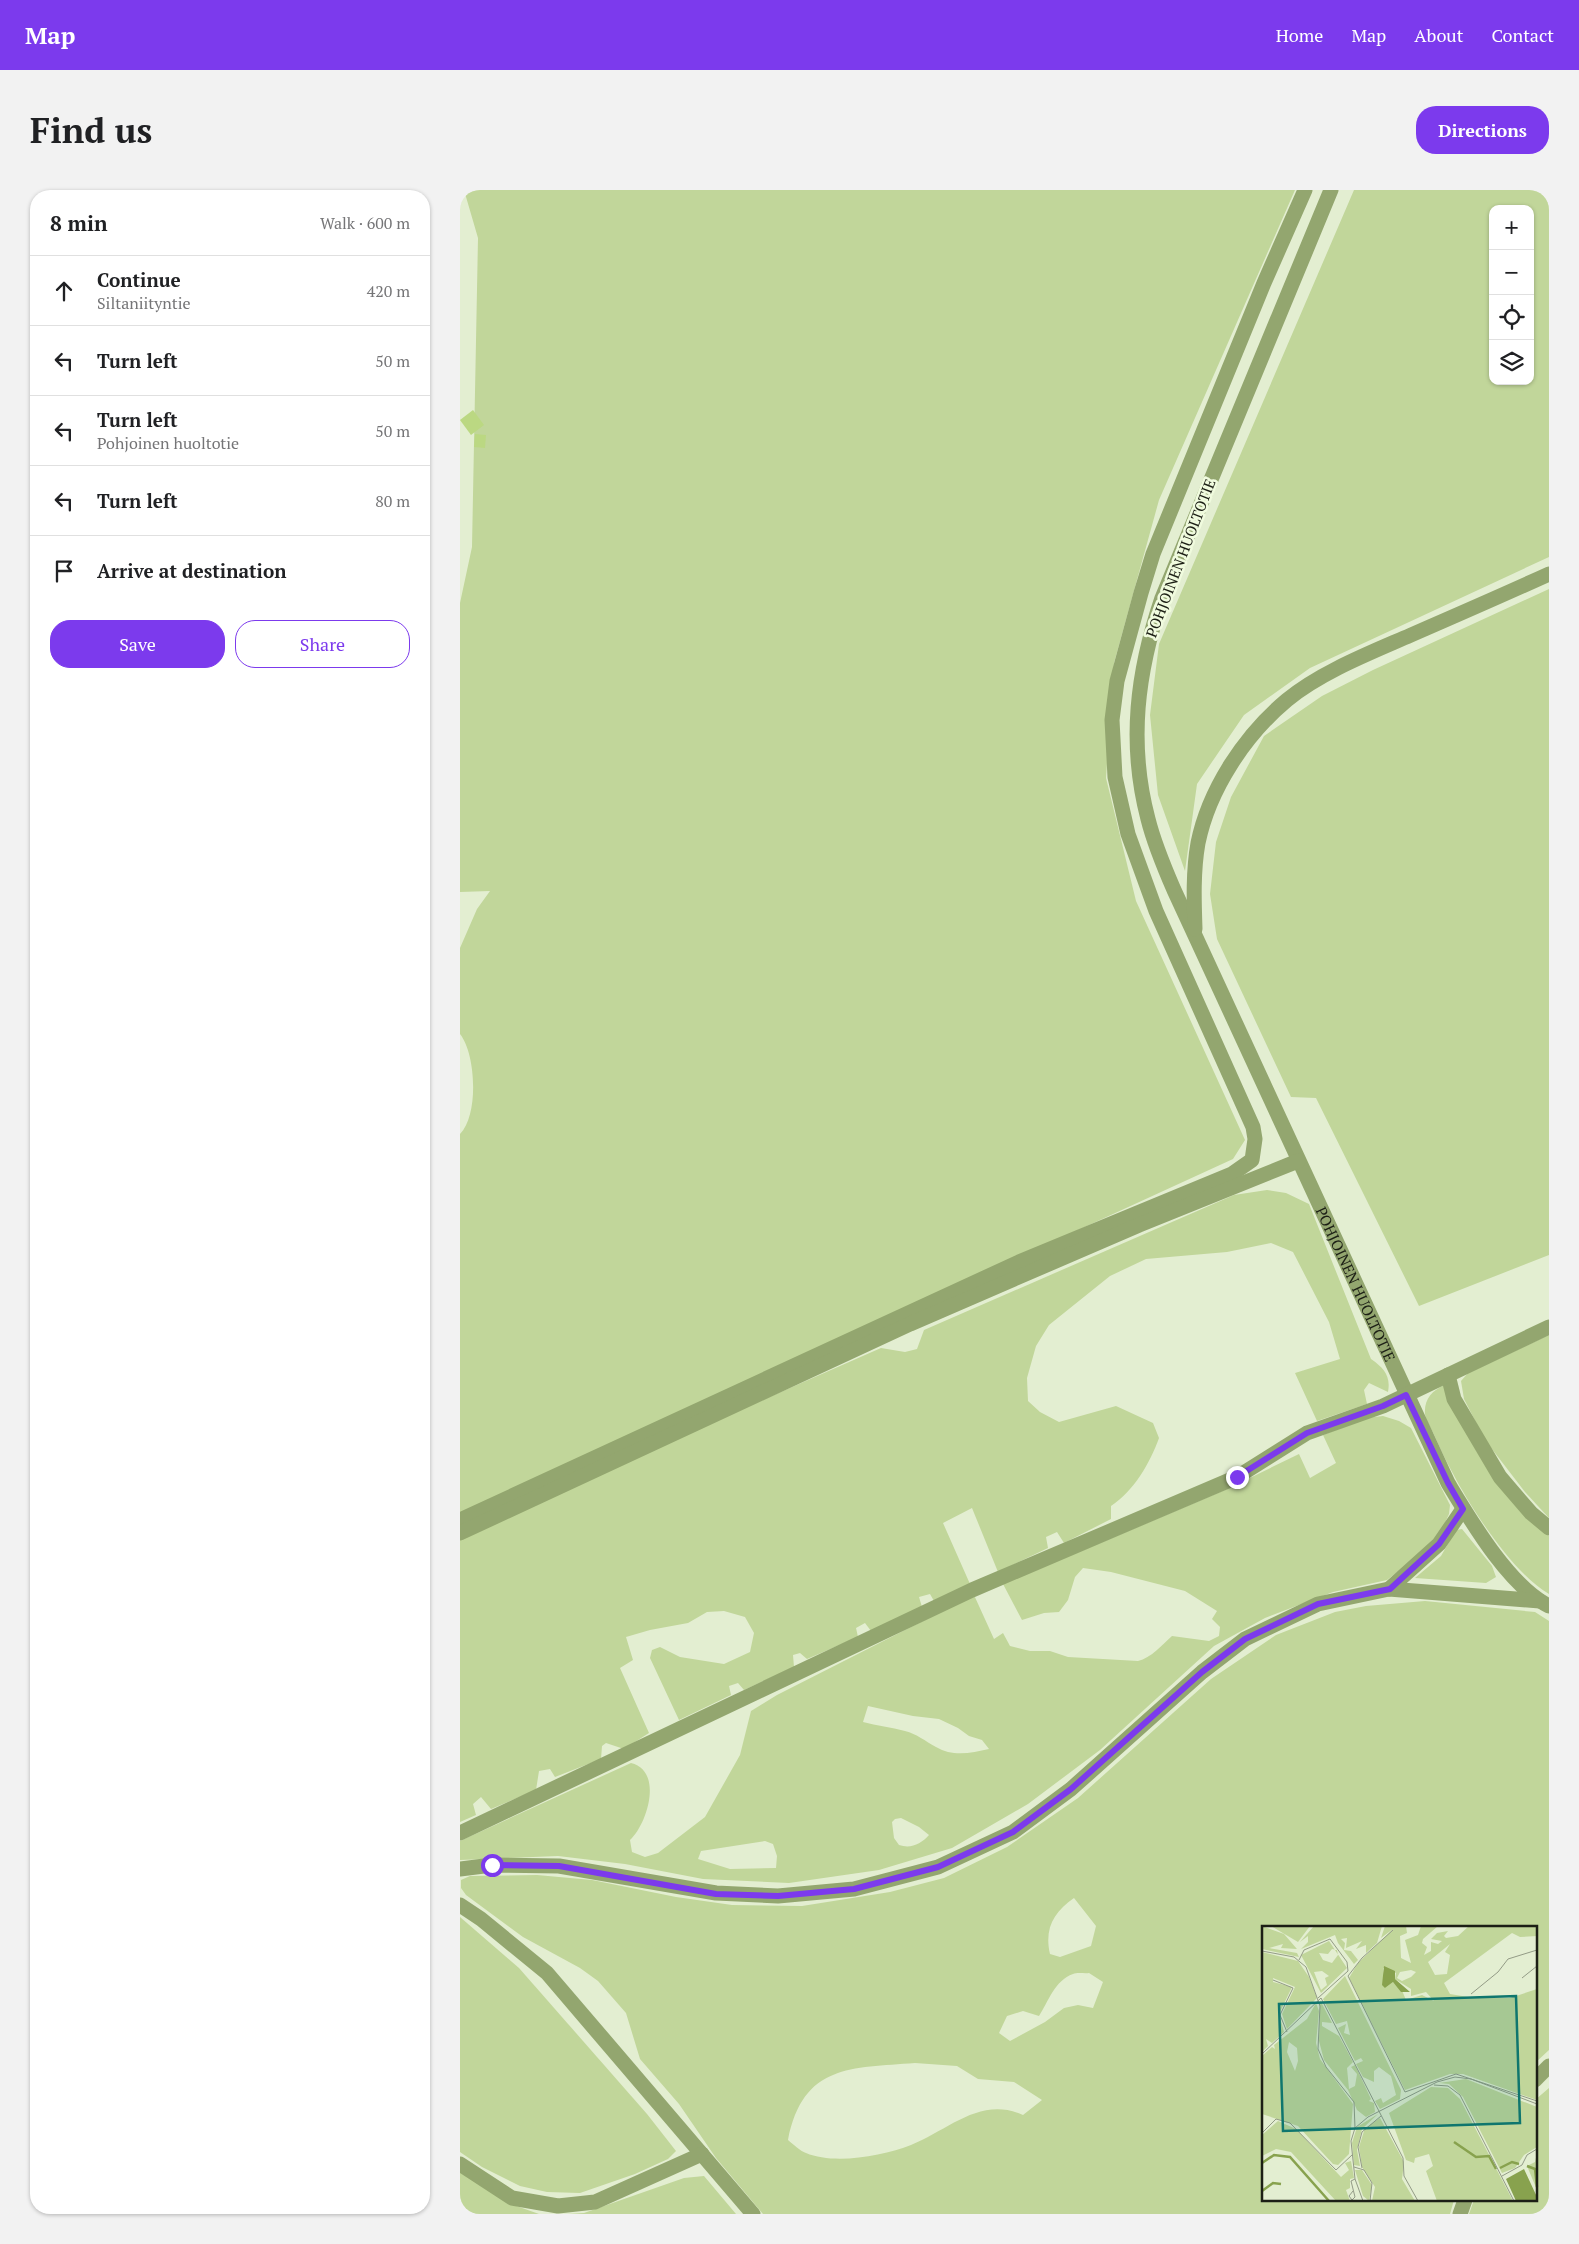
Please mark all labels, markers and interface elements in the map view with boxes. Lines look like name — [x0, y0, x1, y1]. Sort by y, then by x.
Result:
text: Map — [25, 19, 75, 51]
text: Home — [1276, 23, 1323, 47]
text: Map — [1351, 23, 1386, 47]
text: About — [1414, 23, 1463, 47]
text: Contact — [1491, 23, 1554, 47]
button: Directions — [1416, 106, 1549, 154]
text: Find us — [30, 107, 152, 153]
map controls — [1489, 205, 1534, 385]
button: + — [1489, 205, 1534, 250]
text: 8 min — [50, 209, 107, 237]
text: Walk · 600 m — [320, 212, 410, 234]
button: − — [1489, 250, 1534, 295]
text: Continue — [97, 267, 181, 292]
icon: ahead — [50, 277, 78, 305]
text: 420 m — [367, 280, 410, 302]
text: Siltaniityntie — [97, 292, 191, 314]
button: locate — [1489, 295, 1534, 340]
button: layers — [1489, 340, 1534, 385]
icon: left — [50, 347, 78, 375]
text: Turn left — [97, 348, 178, 373]
text: 50 m — [375, 350, 410, 372]
text: Turn left — [97, 407, 178, 432]
icon: left — [50, 417, 78, 445]
text: 50 m — [375, 420, 410, 442]
text: Pohjoinen huoltotie — [97, 432, 239, 454]
street label: POHJOINEN HUOLTOTIE — [1140, 476, 1220, 640]
icon: left — [50, 487, 78, 515]
text: Turn left — [97, 488, 178, 513]
text: 80 m — [375, 490, 410, 512]
icon: arrive — [50, 557, 78, 585]
text: Arrive at destination — [97, 558, 286, 583]
button: Save — [50, 620, 225, 668]
button: Share — [235, 620, 410, 668]
street label: POHJOINEN HUOLTOTIE — [1312, 1203, 1400, 1365]
route end — [1226, 1466, 1249, 1489]
route start — [481, 1854, 504, 1877]
inset map — [1262, 1926, 1536, 2202]

